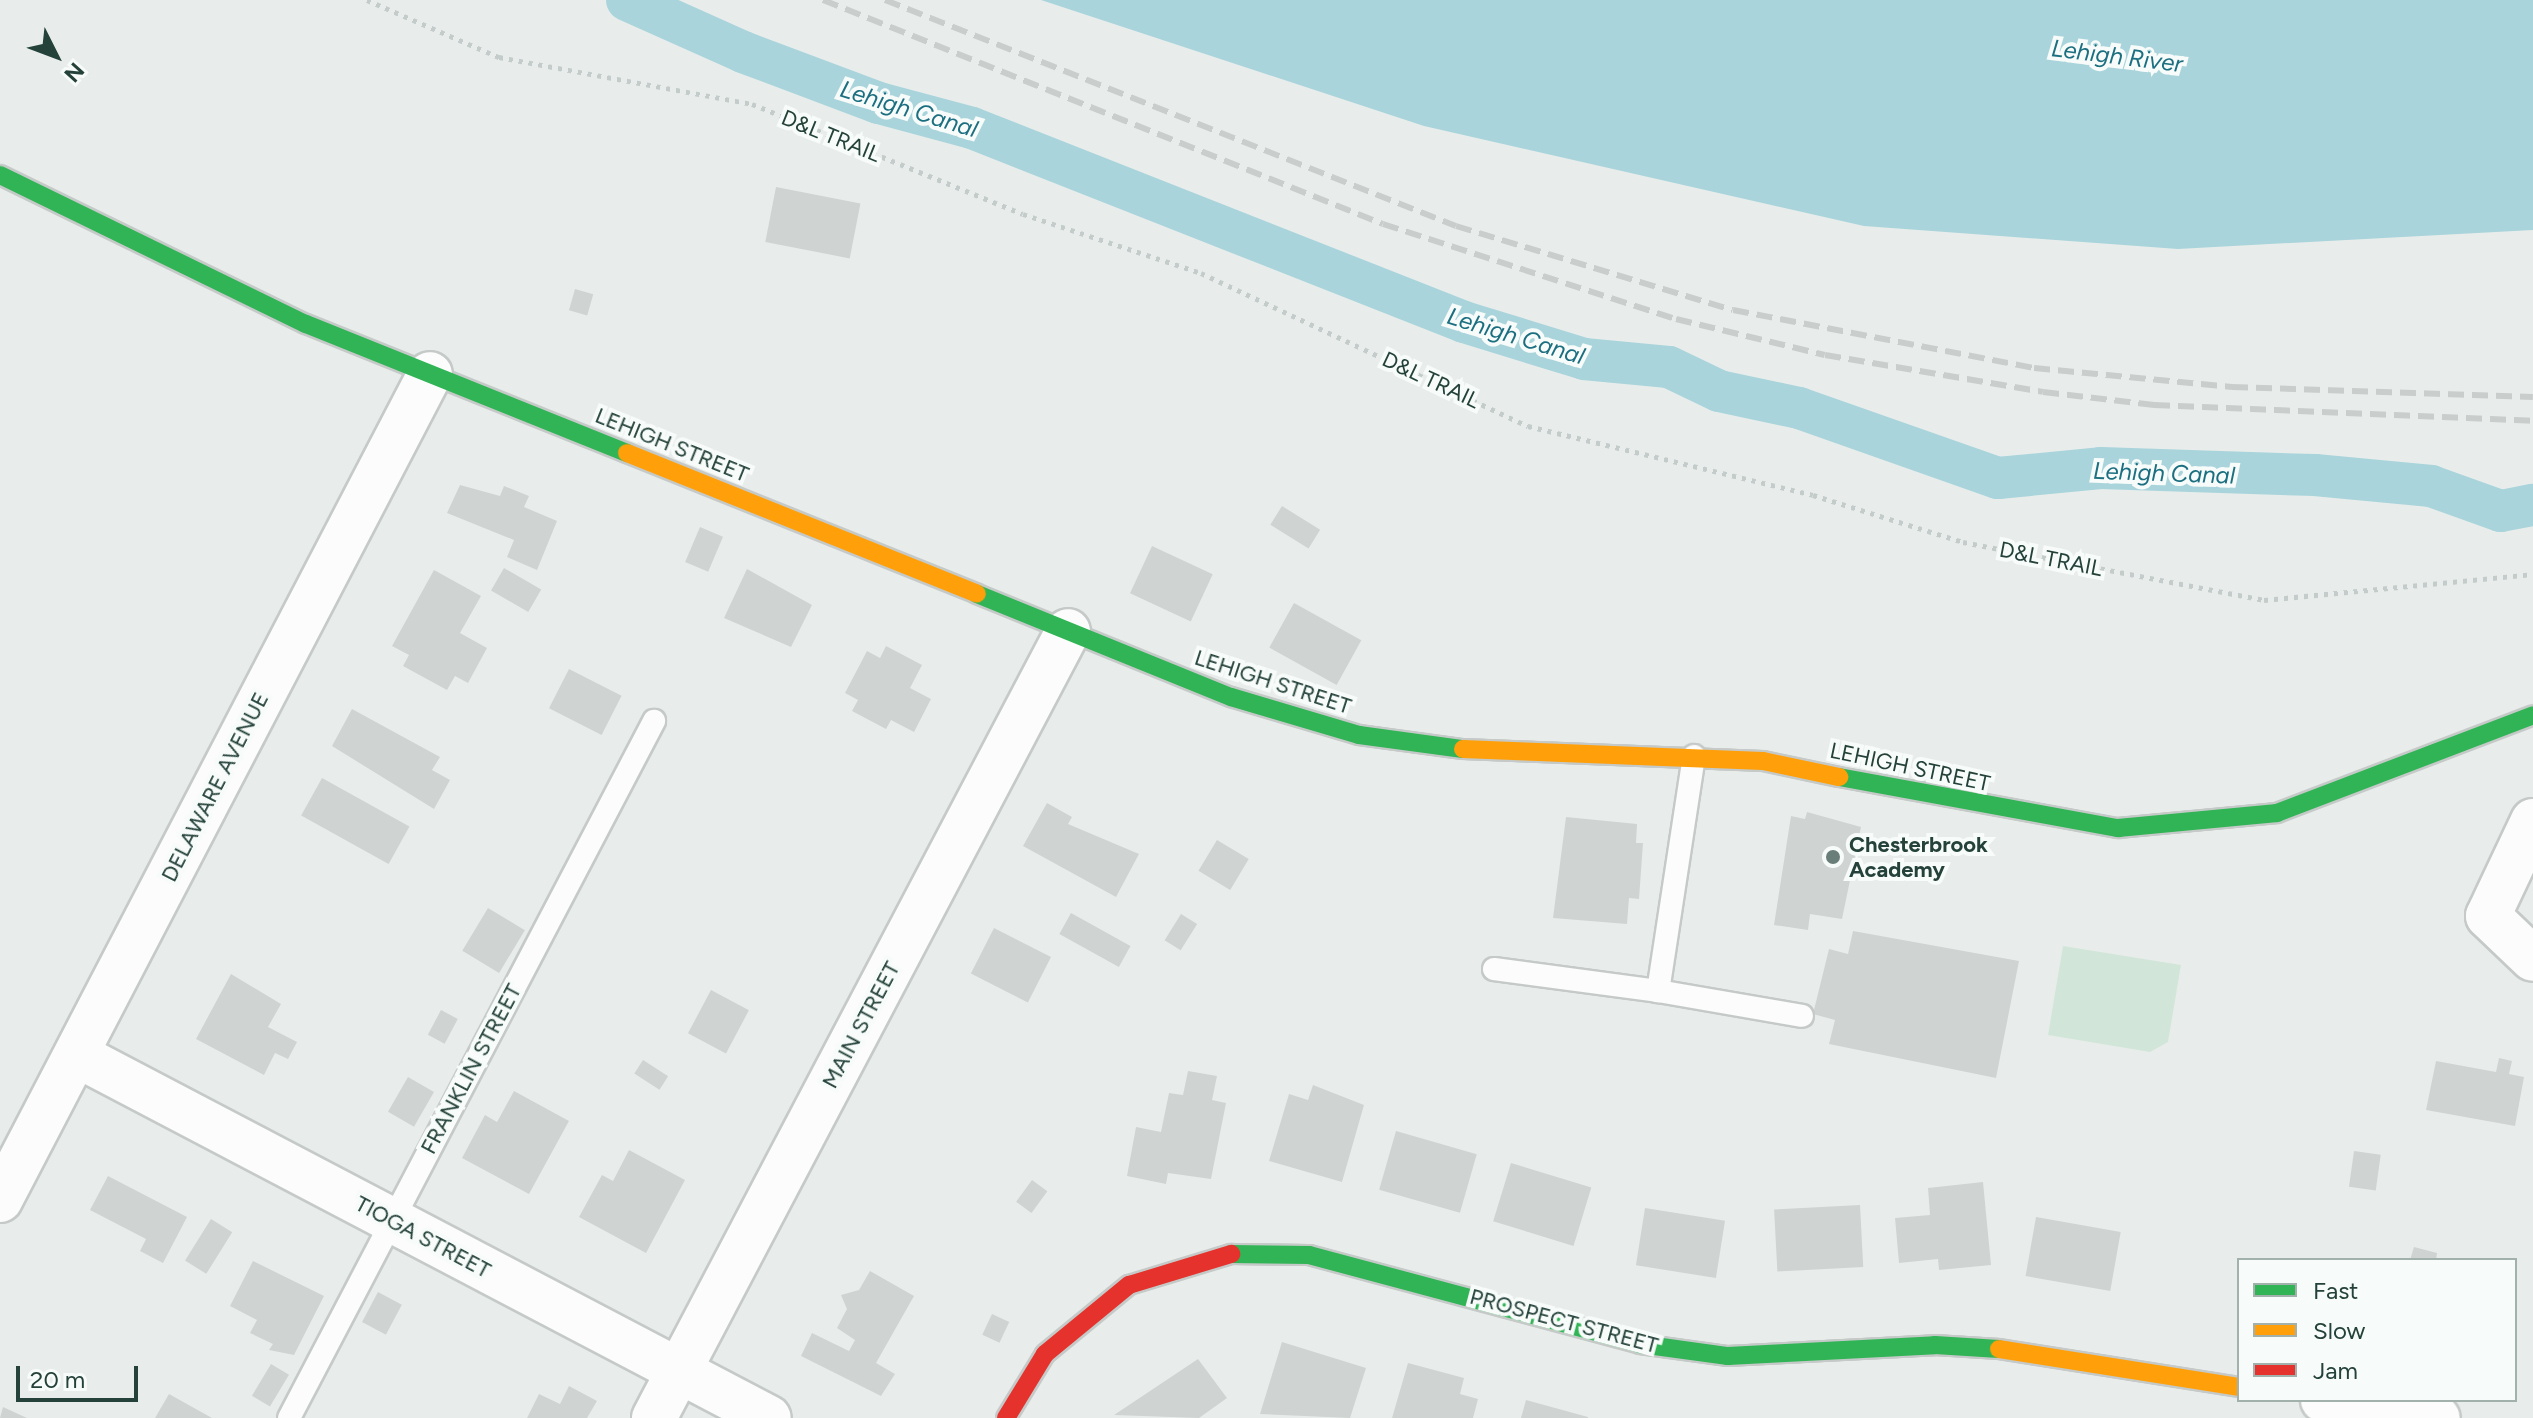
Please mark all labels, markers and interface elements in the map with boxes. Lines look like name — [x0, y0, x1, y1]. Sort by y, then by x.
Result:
north arrow — [16, 16, 96, 96]
water label: Lehigh River — [2050, 34, 2184, 78]
text: N — [58, 57, 90, 88]
water label: Lehigh Canal — [837, 74, 981, 144]
street label: D&L TRAIL — [778, 104, 884, 168]
water label: Lehigh Canal — [1444, 301, 1588, 371]
street label: D&L TRAIL — [1378, 346, 1484, 414]
street label: LEHIGH STREET — [591, 402, 753, 488]
water label: Lehigh Canal — [2092, 456, 2236, 490]
street label: D&L TRAIL — [1997, 536, 2105, 582]
street label: LEHIGH STREET — [1191, 644, 1355, 720]
street label: DELAWARE AVENUE — [156, 688, 274, 886]
street label: LEHIGH STREET — [1827, 737, 1993, 797]
place label: Chesterbrook Academy — [1849, 831, 1988, 882]
marker: Chesterbrook Academy — [1824, 848, 1842, 866]
street label: MAIN STREET — [817, 957, 905, 1093]
street label: FRANKLIN STREET — [415, 980, 527, 1158]
street label: TIOGA STREET — [351, 1190, 495, 1284]
legend — [2237, 1258, 2517, 1402]
text: Fast — [2313, 1276, 2358, 1305]
street label: PROSPECT STREET — [1467, 1283, 1661, 1359]
text: Slow — [2313, 1316, 2365, 1345]
scale bar — [20, 1350, 142, 1400]
text: Jam — [2313, 1356, 2358, 1385]
text: 20 m — [30, 1365, 85, 1394]

